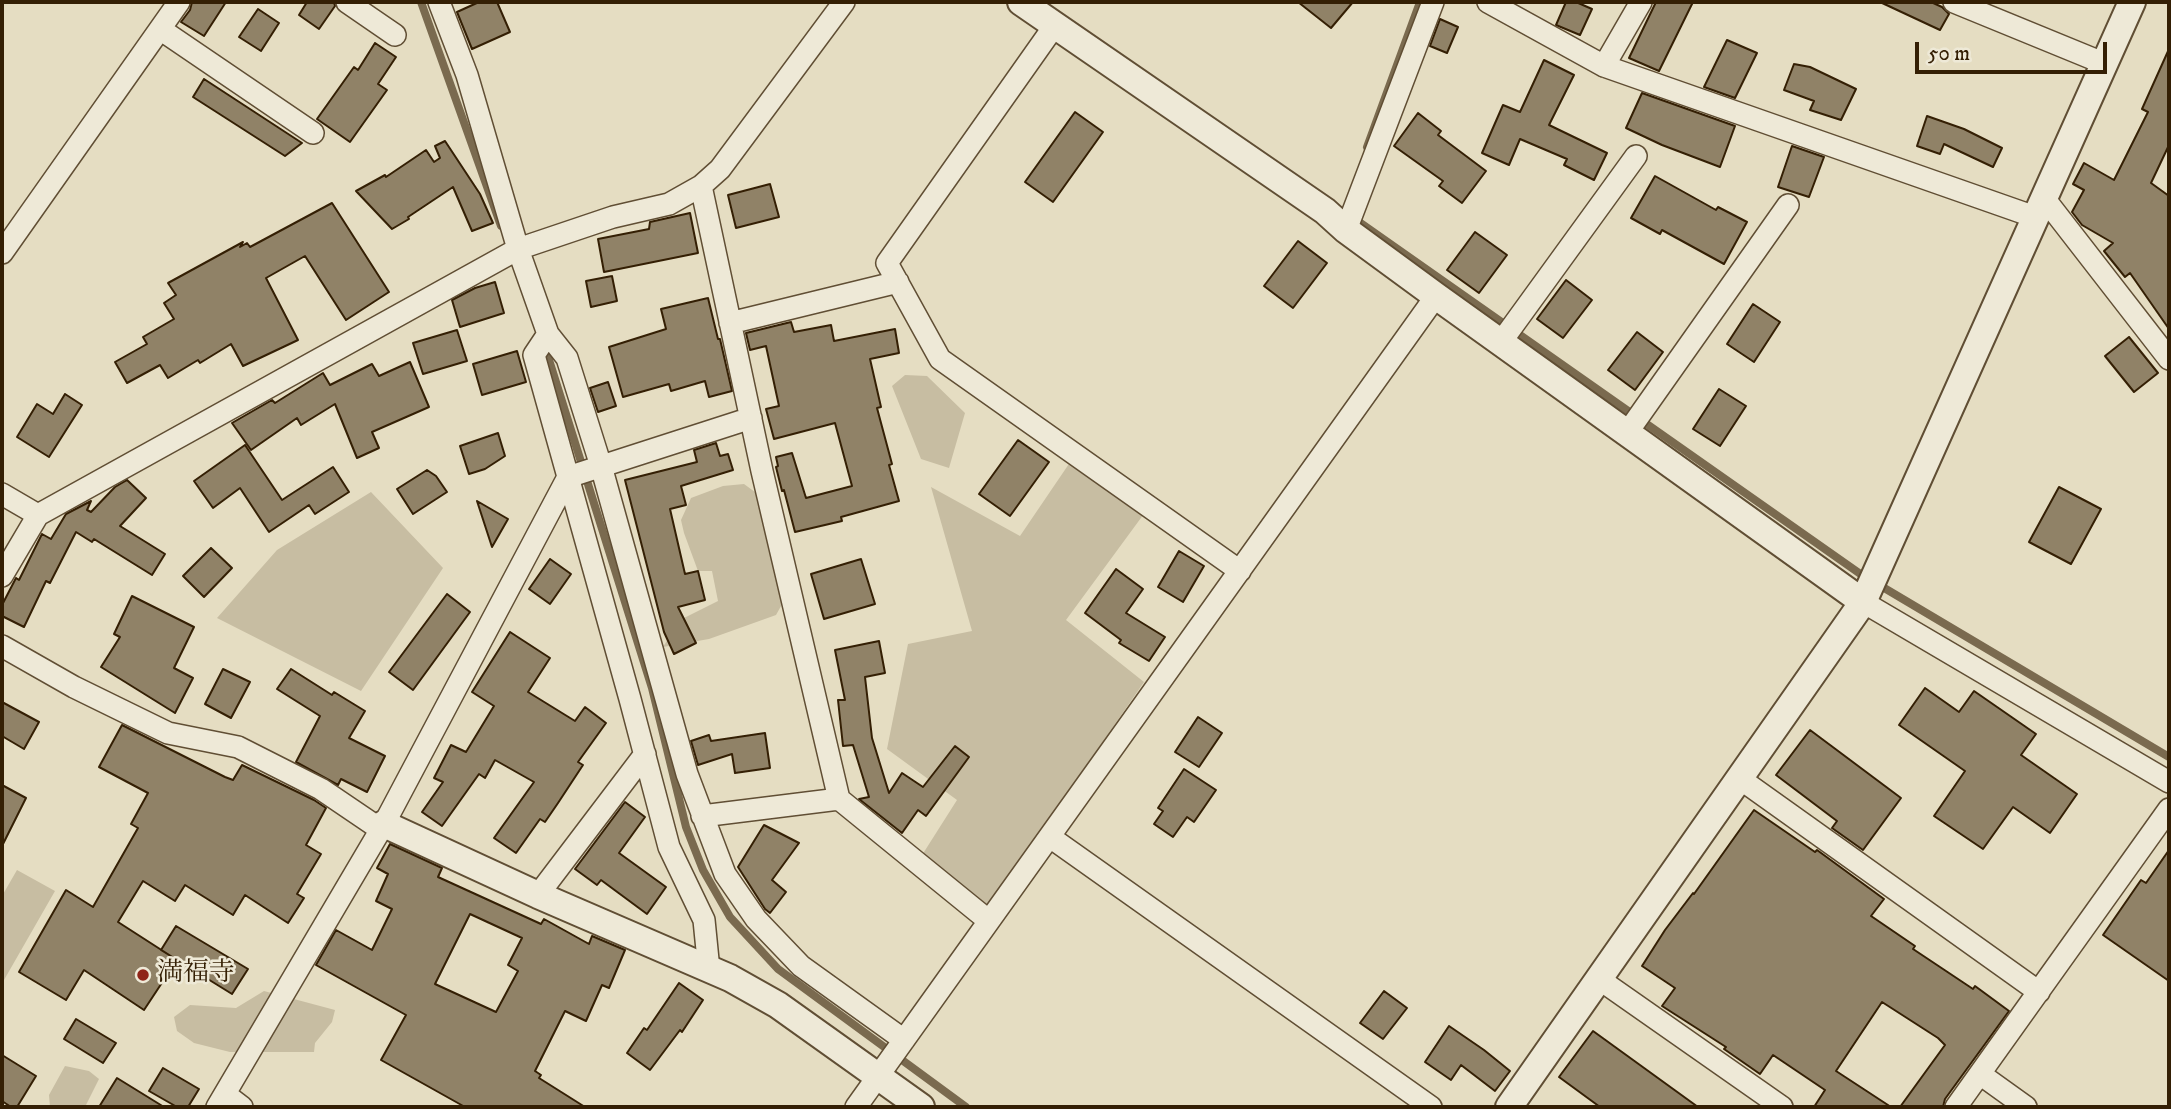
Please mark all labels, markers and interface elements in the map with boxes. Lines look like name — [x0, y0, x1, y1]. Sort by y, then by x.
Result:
scale bar — [1919, 28, 2112, 72]
text: 50 m — [1928, 41, 1970, 67]
place label: 満福寺 — [157, 959, 235, 991]
marker: 満福寺 — [135, 967, 151, 983]

